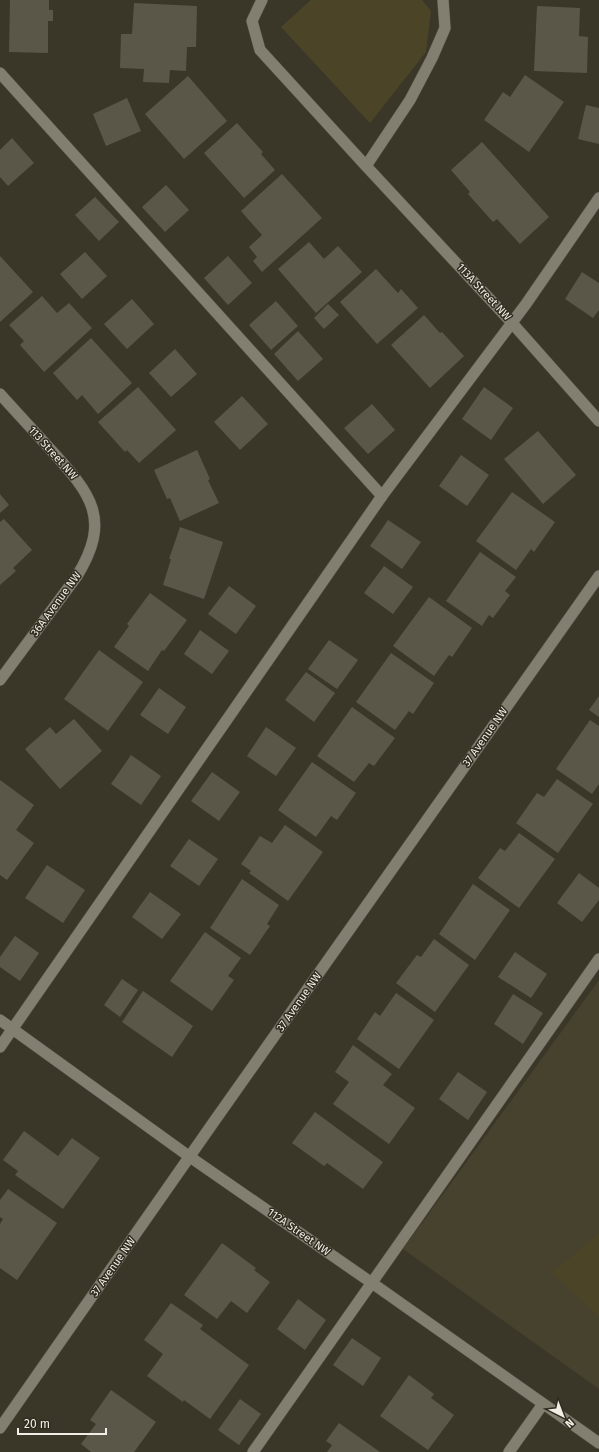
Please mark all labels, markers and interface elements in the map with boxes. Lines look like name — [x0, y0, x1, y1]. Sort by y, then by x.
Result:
street label: 113A Street NW — [454, 261, 514, 323]
street label: 113 Street NW — [26, 424, 80, 482]
street label: 36A Avenue NW — [28, 569, 84, 639]
street label: 37 Avenue NW — [460, 705, 510, 769]
street label: 37 Avenue NW — [274, 970, 324, 1034]
street label: 112A Street NW — [265, 1206, 333, 1258]
street label: 37 Avenue NW — [88, 1235, 138, 1299]
north arrow — [543, 1396, 583, 1436]
scale bar — [18, 1410, 106, 1436]
text: N — [562, 1416, 576, 1430]
text: 20 m — [24, 1417, 50, 1431]

